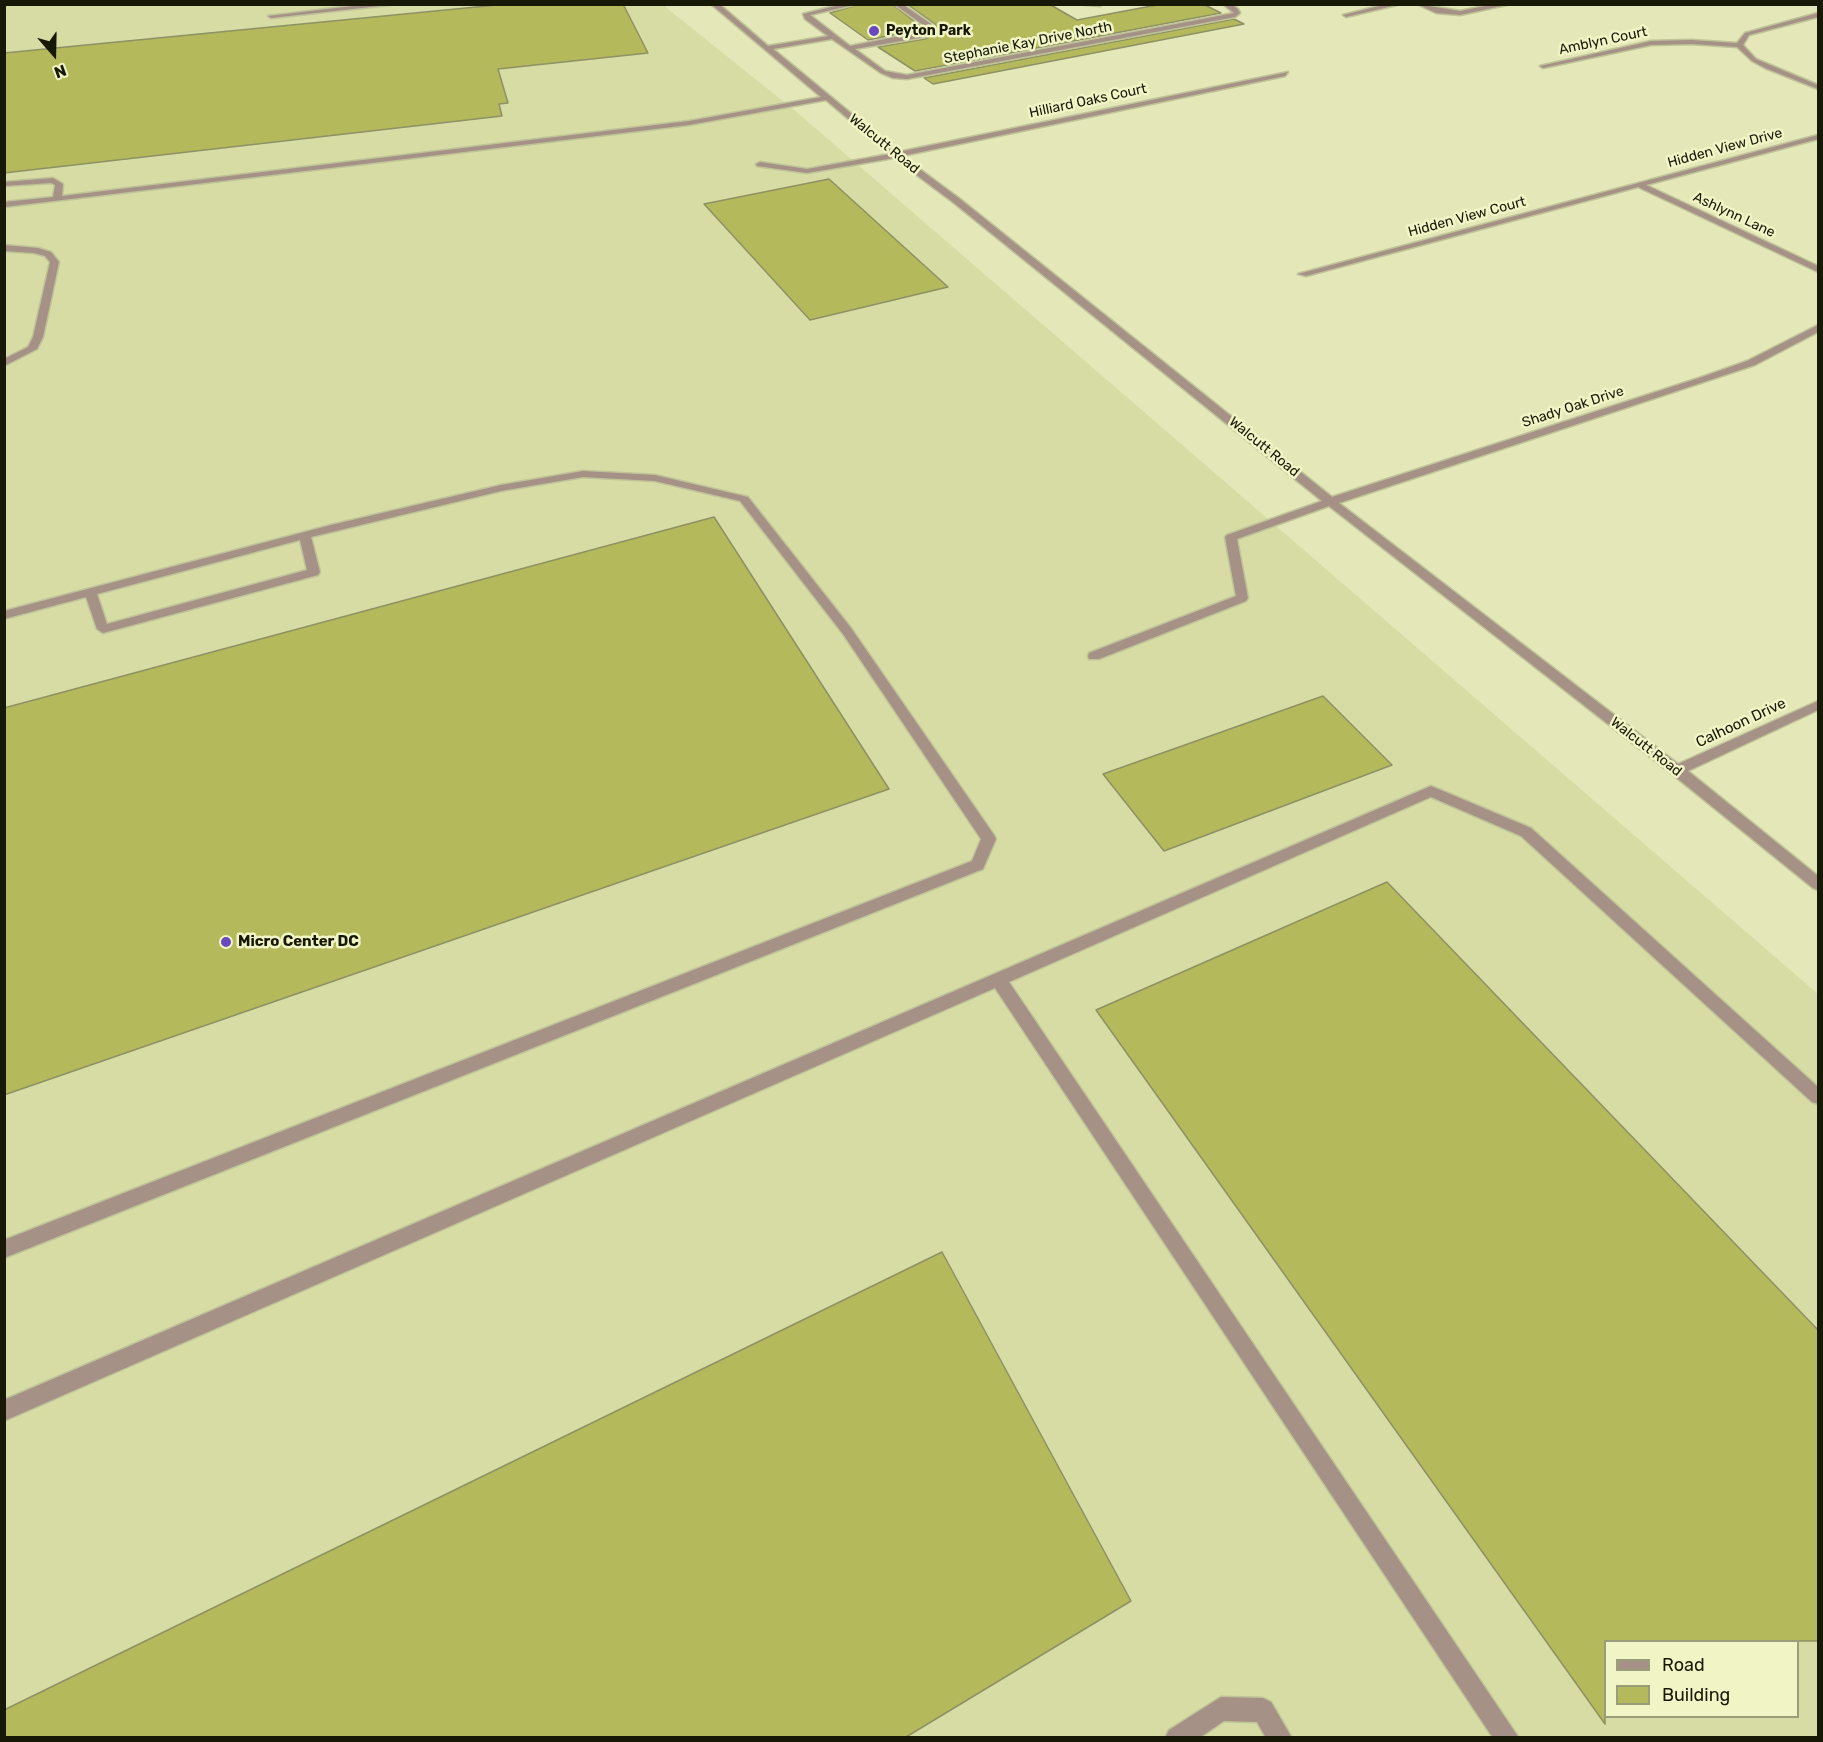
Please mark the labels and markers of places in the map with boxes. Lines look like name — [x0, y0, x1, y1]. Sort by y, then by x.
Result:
place label: Peyton Park — [886, 23, 971, 39]
marker: Peyton Park — [867, 24, 881, 38]
place label: Micro Center DC — [238, 933, 359, 951]
marker: Micro Center DC — [219, 935, 233, 949]

